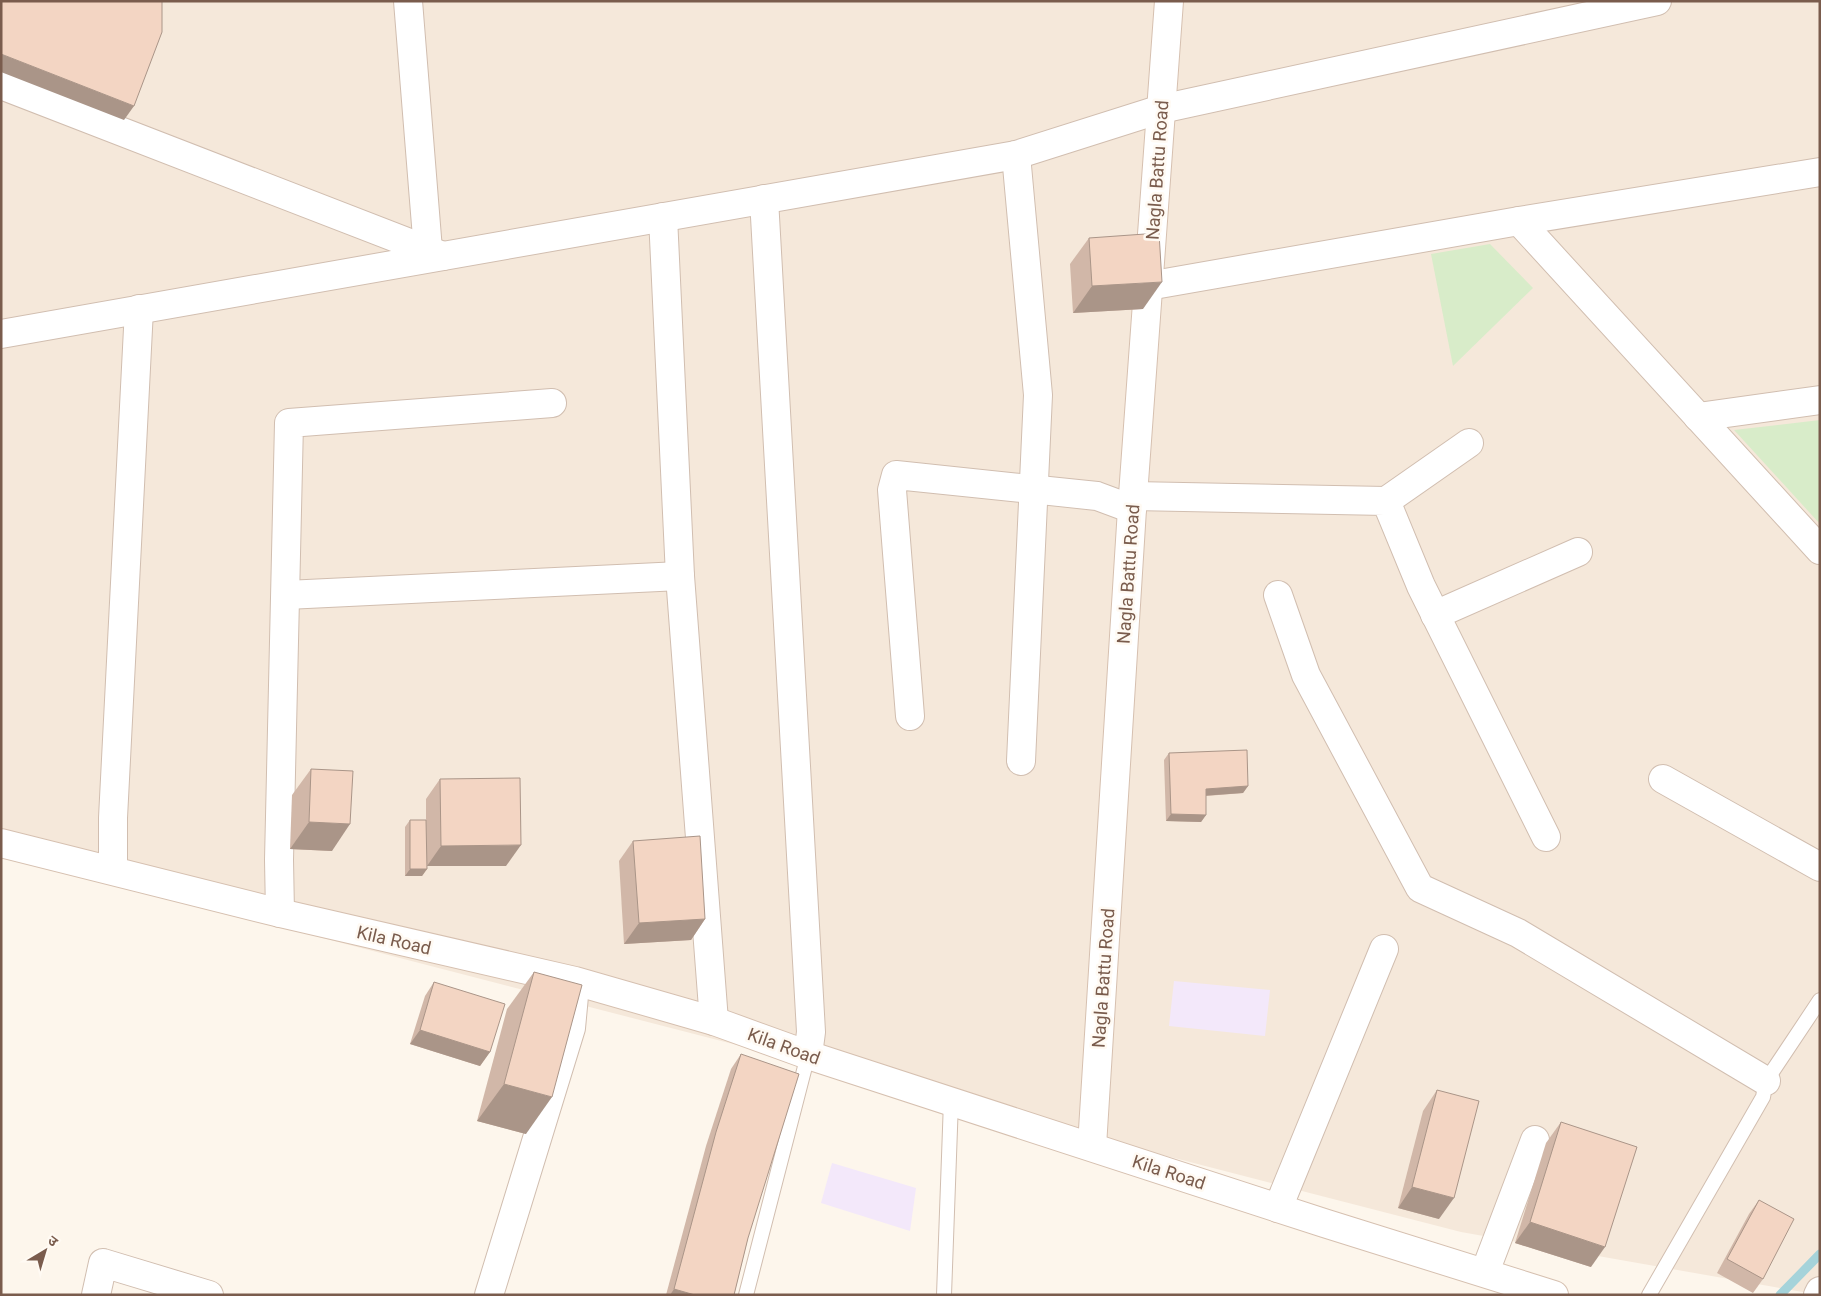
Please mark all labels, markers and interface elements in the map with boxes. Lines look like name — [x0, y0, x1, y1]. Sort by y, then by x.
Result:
street label: Nagla Battu Road — [1142, 100, 1172, 240]
street label: Nagla Battu Road — [1113, 504, 1143, 644]
street label: Nagla Battu Road — [1088, 908, 1118, 1048]
street label: Kila Road — [355, 921, 433, 959]
street label: Kila Road — [745, 1023, 823, 1069]
street label: Kila Road — [1130, 1150, 1208, 1194]
north arrow — [20, 1226, 70, 1276]
text: उ — [45, 1232, 62, 1250]

